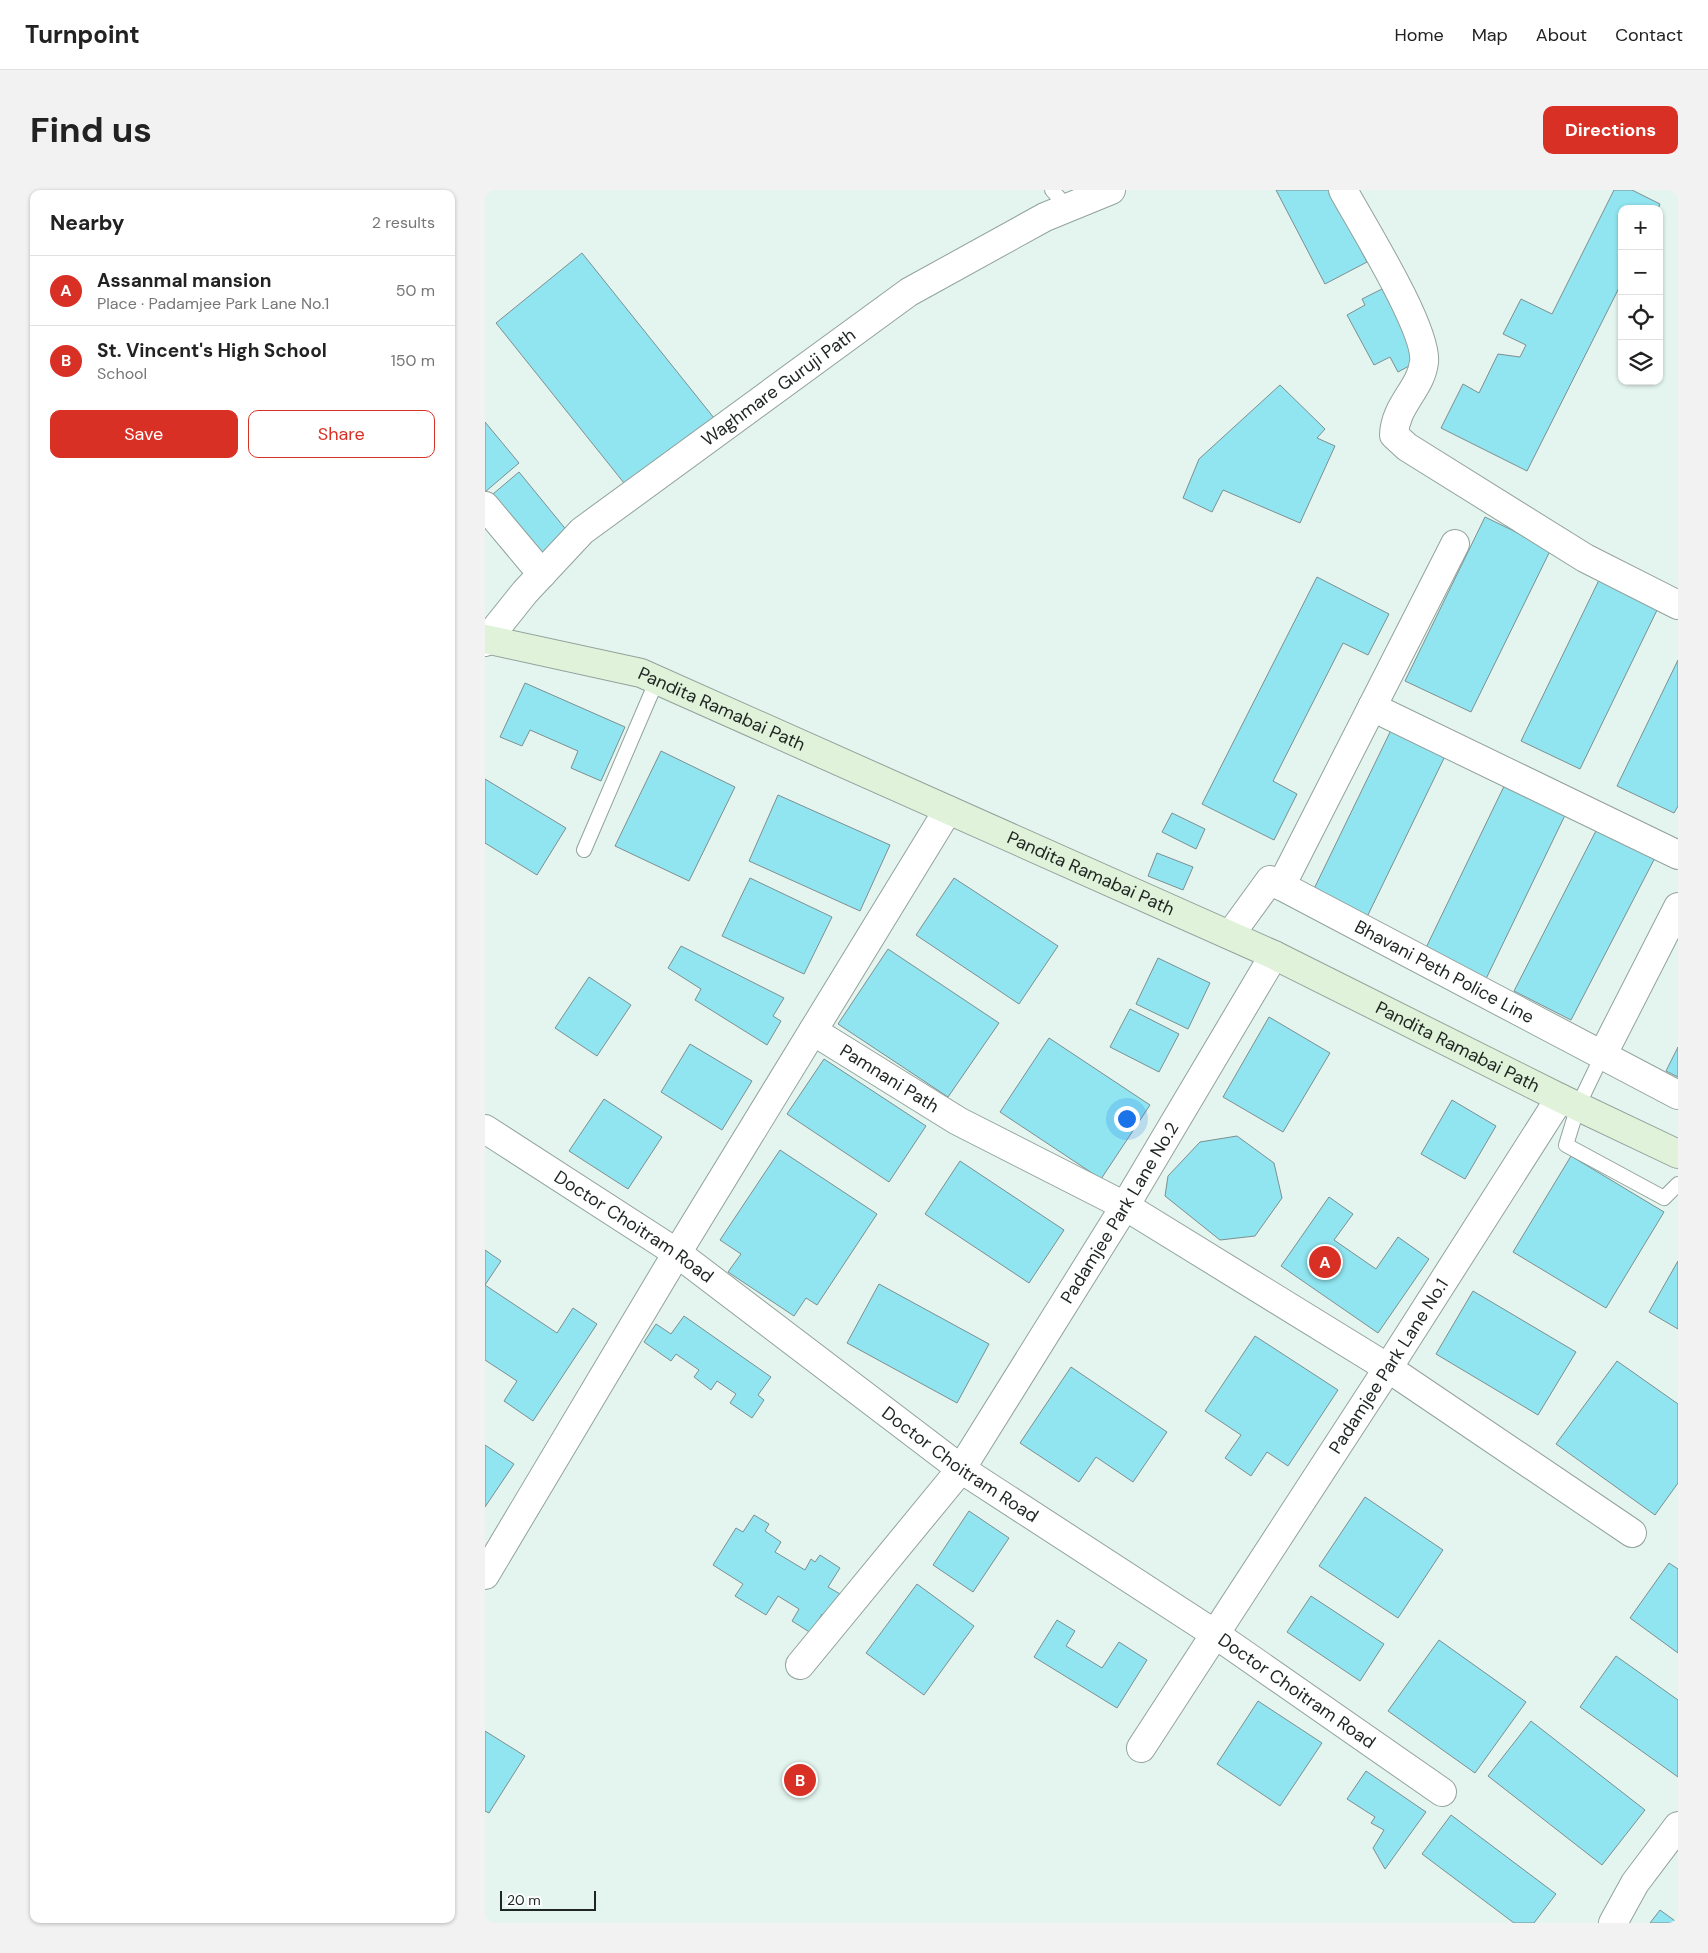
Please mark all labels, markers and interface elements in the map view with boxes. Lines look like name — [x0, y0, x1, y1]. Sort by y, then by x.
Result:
text: Turnpoint — [25, 19, 140, 50]
text: Home — [1394, 23, 1444, 47]
text: Map — [1472, 23, 1508, 47]
text: About — [1536, 23, 1587, 47]
text: Contact — [1615, 23, 1683, 47]
button: Directions — [1543, 106, 1678, 154]
text: Find us — [30, 107, 152, 153]
map controls — [1618, 205, 1663, 385]
button: + — [1618, 205, 1663, 250]
text: Nearby — [50, 209, 124, 237]
text: 2 results — [372, 212, 435, 233]
button: − — [1618, 250, 1663, 295]
text: Assanmal mansion — [97, 268, 271, 293]
text: A — [60, 280, 72, 301]
text: 50 m — [396, 280, 435, 301]
text: Place · Padamjee Park Lane No.1 — [97, 293, 329, 314]
button: locate — [1618, 295, 1663, 340]
street label: Waghmare Guruji Path — [697, 323, 861, 452]
text: St. Vincent's High School — [97, 338, 327, 363]
button: layers — [1618, 340, 1663, 385]
text: B — [61, 350, 71, 371]
text: 150 m — [391, 350, 435, 371]
text: School — [97, 363, 147, 384]
button: Save — [50, 410, 238, 458]
button: Share — [248, 410, 435, 458]
street label: Pandita Ramabai Path — [634, 661, 809, 757]
street label: Pandita Ramabai Path — [1003, 826, 1178, 921]
street label: Bhavani Peth Police Line — [1350, 915, 1538, 1029]
street label: Pandita Ramabai Path — [1371, 996, 1544, 1098]
street label: Pamnani Path — [835, 1039, 944, 1118]
your location — [1114, 1106, 1140, 1132]
street label: Padamjee Park Lane No.2 — [1055, 1118, 1184, 1308]
street label: Doctor Choitram Road — [550, 1165, 718, 1288]
pin: A — [1309, 1243, 1341, 1281]
street label: Padamjee Park Lane No.1 — [1323, 1274, 1454, 1458]
street label: Doctor Choitram Road — [877, 1401, 1043, 1528]
street label: Doctor Choitram Road — [1213, 1628, 1380, 1754]
pin: B — [784, 1761, 816, 1799]
scale bar — [500, 1888, 596, 1911]
text: 20 m — [507, 1891, 541, 1909]

